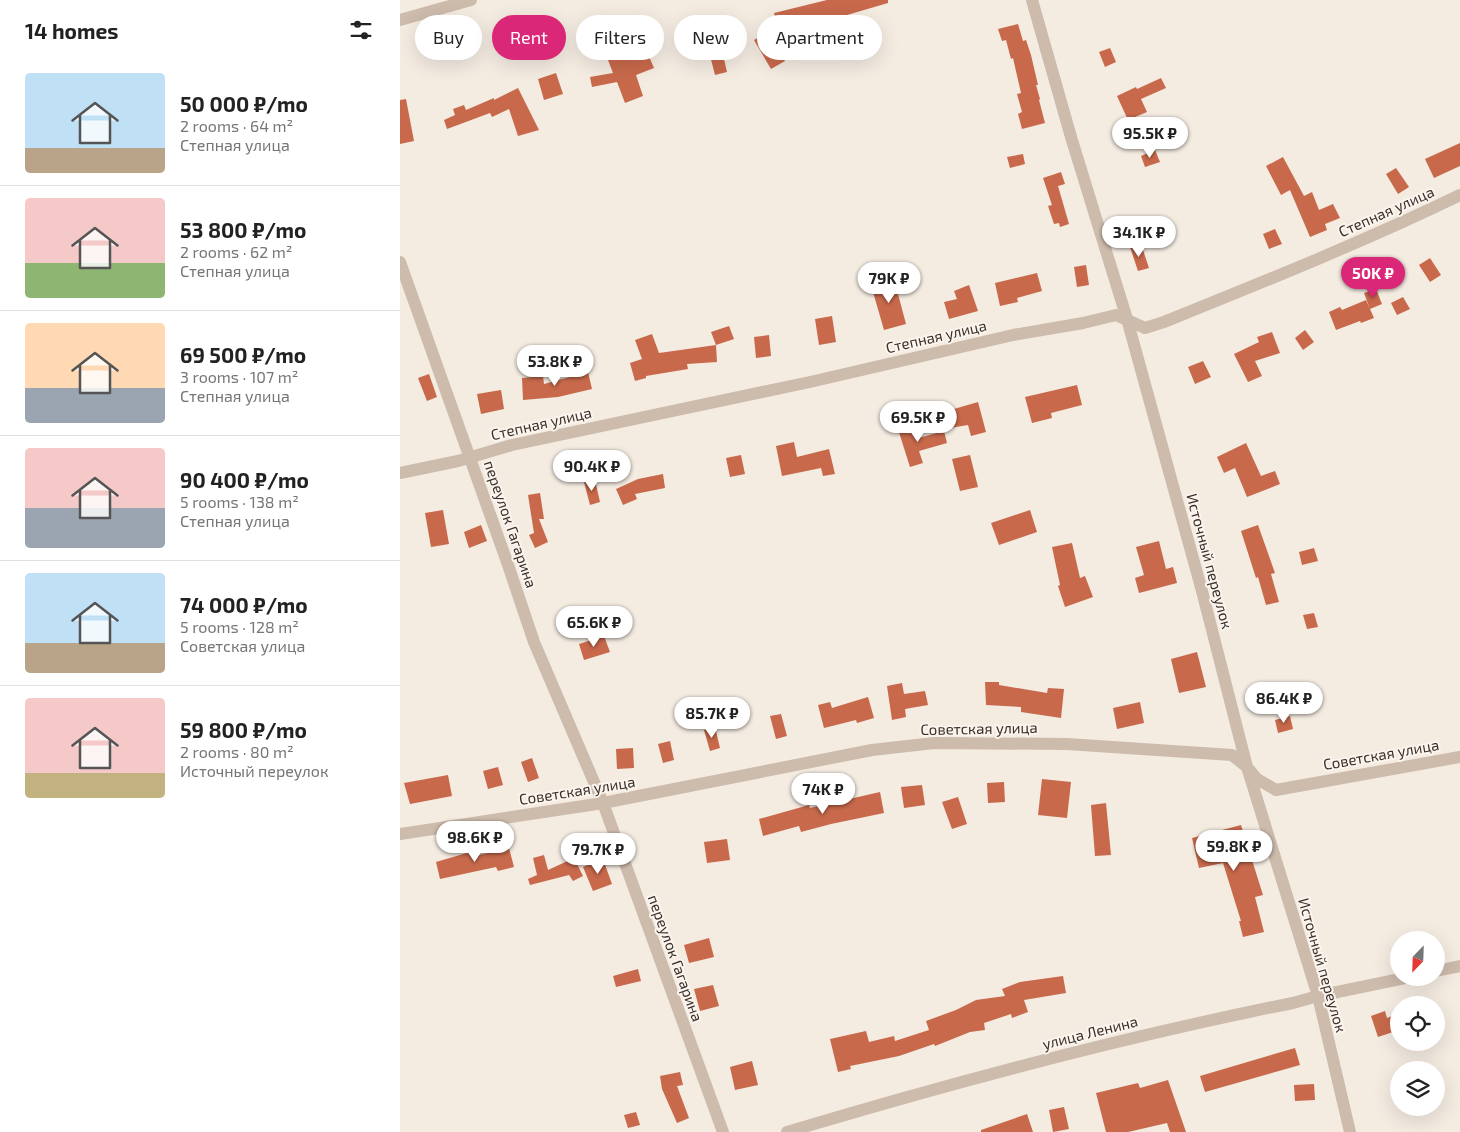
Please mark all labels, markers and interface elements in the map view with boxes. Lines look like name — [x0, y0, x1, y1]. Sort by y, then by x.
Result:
chip: Buy — [415, 15, 482, 60]
chip: Rent — [492, 15, 566, 60]
chip: Filters — [576, 15, 664, 60]
chip: New — [674, 15, 747, 60]
chip: Apartment — [757, 15, 882, 60]
icon: filters — [347, 16, 375, 44]
text: 14 homes — [25, 18, 119, 43]
text: 50 000 ₽/mo — [180, 91, 308, 116]
icon: home — [65, 93, 125, 153]
text: 2 rooms · 64 m² — [180, 116, 293, 135]
pin: 95.5K ₽ — [1104, 116, 1196, 159]
text: 95.5K ₽ — [1123, 123, 1177, 142]
text: Степная улица — [180, 135, 290, 154]
street label: Степная улица — [1335, 182, 1437, 241]
pin: 34.1K ₽ — [1093, 216, 1185, 258]
text: 53 800 ₽/mo — [180, 217, 306, 242]
icon: home — [65, 218, 125, 278]
text: 34.1K ₽ — [1113, 222, 1165, 241]
text: 2 rooms · 62 m² — [180, 242, 292, 261]
pin: 50K ₽ — [1338, 256, 1408, 299]
text: Степная улица — [180, 261, 290, 280]
pin: 79K ₽ — [854, 262, 924, 304]
text: 50K ₽ — [1352, 263, 1394, 282]
text: 79K ₽ — [869, 268, 909, 287]
street label: Степная улица — [884, 316, 988, 357]
text: 69 500 ₽/mo — [180, 342, 306, 367]
icon: home — [65, 343, 125, 403]
pin: 53.8K ₽ — [509, 344, 601, 387]
text: 53.8K ₽ — [528, 351, 582, 370]
text: 3 rooms · 107 m² — [180, 367, 298, 386]
text: Степная улица — [180, 386, 290, 405]
pin: 69.5K ₽ — [872, 400, 964, 443]
street label: Степная улица — [489, 403, 593, 444]
text: 69.5K ₽ — [891, 407, 945, 426]
pin: 90.4K ₽ — [546, 450, 638, 492]
text: 90.4K ₽ — [564, 456, 620, 475]
street label: переулок Гагарина — [480, 458, 541, 590]
text: 90 400 ₽/mo — [180, 467, 309, 492]
icon: home — [65, 468, 125, 528]
street label: Источный переулок — [1182, 491, 1237, 631]
text: 5 rooms · 138 m² — [180, 492, 299, 511]
text: Степная улица — [180, 511, 290, 530]
text: 74 000 ₽/mo — [180, 592, 308, 617]
icon: home — [65, 593, 125, 653]
pin: 65.6K ₽ — [548, 606, 640, 648]
text: 65.6K ₽ — [567, 612, 621, 631]
text: 5 rooms · 128 m² — [180, 617, 299, 636]
text: Советская улица — [180, 636, 305, 655]
pin: 86.4K ₽ — [1238, 682, 1330, 724]
text: 86.4K ₽ — [1256, 688, 1312, 707]
pin: 85.7K ₽ — [666, 696, 758, 739]
text: 85.7K ₽ — [685, 703, 739, 722]
text: 59 800 ₽/mo — [180, 717, 307, 742]
icon: home — [65, 718, 125, 778]
street label: Советская улица — [920, 718, 1038, 739]
street label: Советская улица — [1322, 735, 1441, 774]
text: 2 rooms · 80 m² — [180, 742, 294, 761]
text: Источный переулок — [180, 761, 329, 780]
street label: Советская улица — [518, 772, 637, 809]
pin: 74K ₽ — [788, 772, 858, 815]
text: 74K ₽ — [802, 779, 844, 798]
pin: 98.6K ₽ — [429, 820, 521, 863]
text: 98.6K ₽ — [447, 827, 503, 846]
pin: 59.8K ₽ — [1188, 830, 1280, 872]
pin: 79.7K ₽ — [552, 832, 644, 875]
text: 59.8K ₽ — [1206, 836, 1262, 855]
text: 79.7K ₽ — [572, 839, 624, 858]
street label: переулок Гагарина — [644, 892, 707, 1024]
street label: Источный переулок — [1294, 896, 1351, 1035]
north arrow — [1390, 931, 1445, 986]
map controls — [1390, 931, 1445, 1116]
button: locate — [1390, 996, 1445, 1051]
street label: улица Ленина — [1040, 1011, 1140, 1054]
button: layers — [1390, 1061, 1445, 1116]

